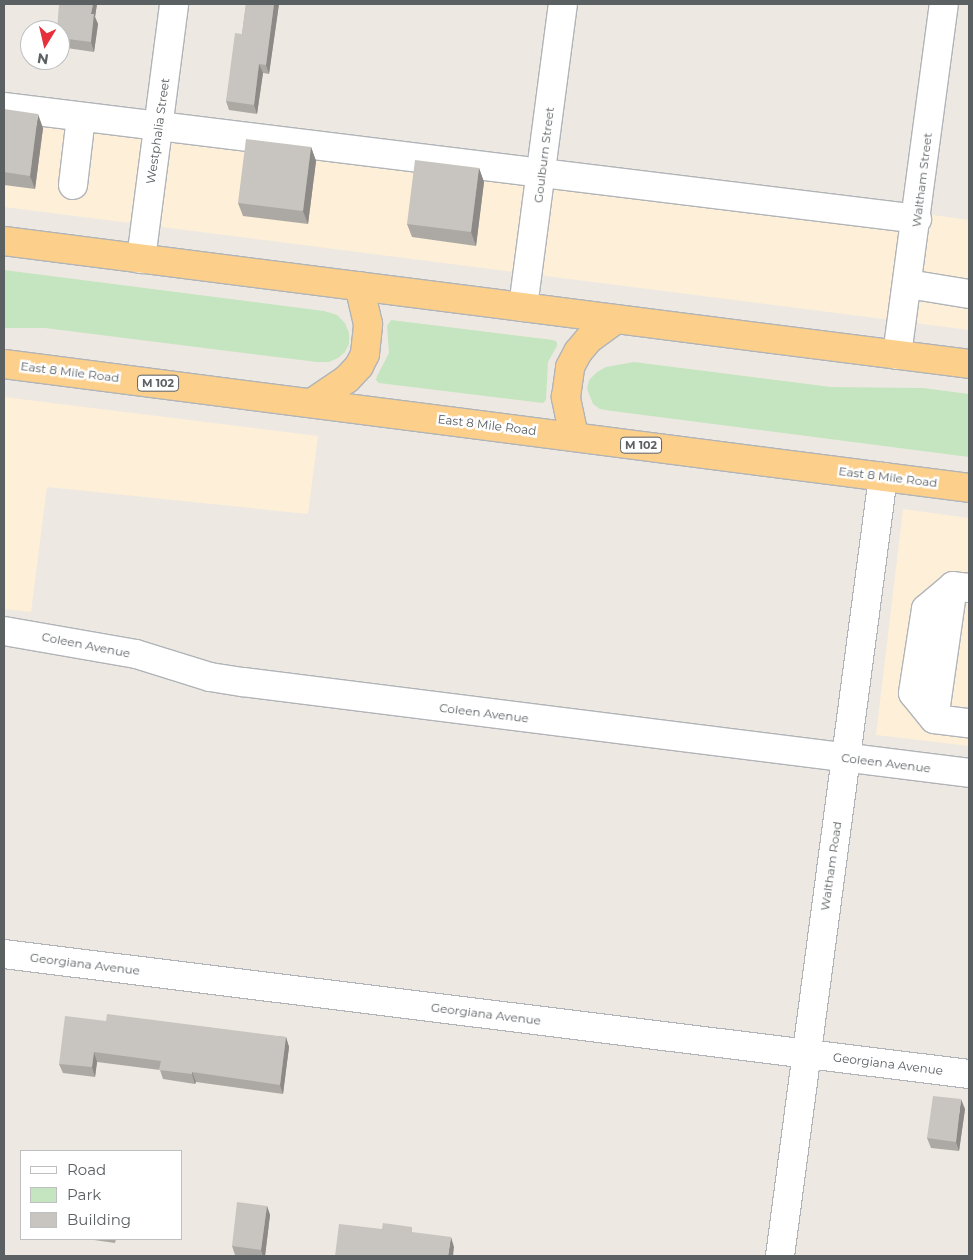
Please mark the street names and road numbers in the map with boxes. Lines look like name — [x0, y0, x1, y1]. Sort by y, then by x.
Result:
street label: Westphalia Street — [143, 77, 173, 185]
street label: Goulburn Street — [531, 106, 557, 204]
street label: Waltham Street — [909, 132, 935, 228]
street label: East 8 Mile Road — [20, 359, 120, 385]
road number: M 102 — [137, 374, 179, 392]
street label: East 8 Mile Road — [437, 412, 537, 438]
road number: M 102 — [620, 436, 662, 454]
street label: East 8 Mile Road — [838, 464, 938, 490]
street label: Coleen Avenue — [40, 629, 132, 661]
street label: Coleen Avenue — [438, 700, 530, 726]
street label: Coleen Avenue — [840, 750, 932, 776]
street label: Waltham Road — [818, 820, 844, 912]
street label: Georgiana Avenue — [29, 950, 141, 978]
street label: Georgiana Avenue — [430, 1000, 542, 1028]
street label: Georgiana Avenue — [832, 1050, 944, 1078]

